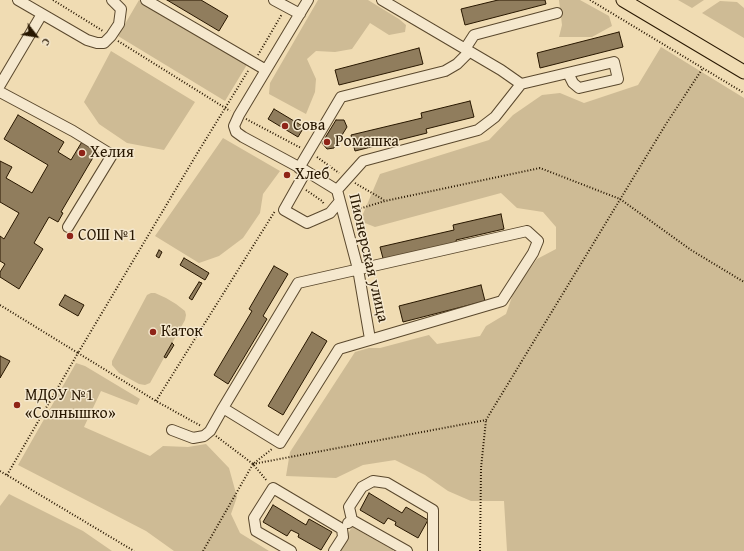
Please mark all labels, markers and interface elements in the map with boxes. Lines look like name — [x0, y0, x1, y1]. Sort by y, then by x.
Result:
north arrow — [16, 16, 56, 56]
text: С — [38, 35, 55, 49]
place label: Сова — [293, 116, 325, 136]
marker: Сова — [280, 121, 290, 131]
place label: Ромашка — [335, 132, 399, 152]
marker: Ромашка — [322, 137, 332, 147]
place label: Хелия — [90, 143, 134, 163]
marker: Хелия — [77, 148, 87, 158]
place label: Хлеб — [295, 165, 329, 185]
marker: Хлеб — [282, 170, 292, 180]
street label: Пионерская улица — [344, 192, 392, 324]
place label: СОШ №1 — [78, 226, 136, 246]
marker: СОШ №1 — [65, 231, 75, 241]
place label: Каток — [161, 322, 203, 342]
marker: Каток — [148, 327, 158, 337]
place label: МДОУ №1 «Солнышко» — [25, 386, 116, 424]
marker: МДОУ №1 «Солнышко» — [12, 400, 22, 410]

